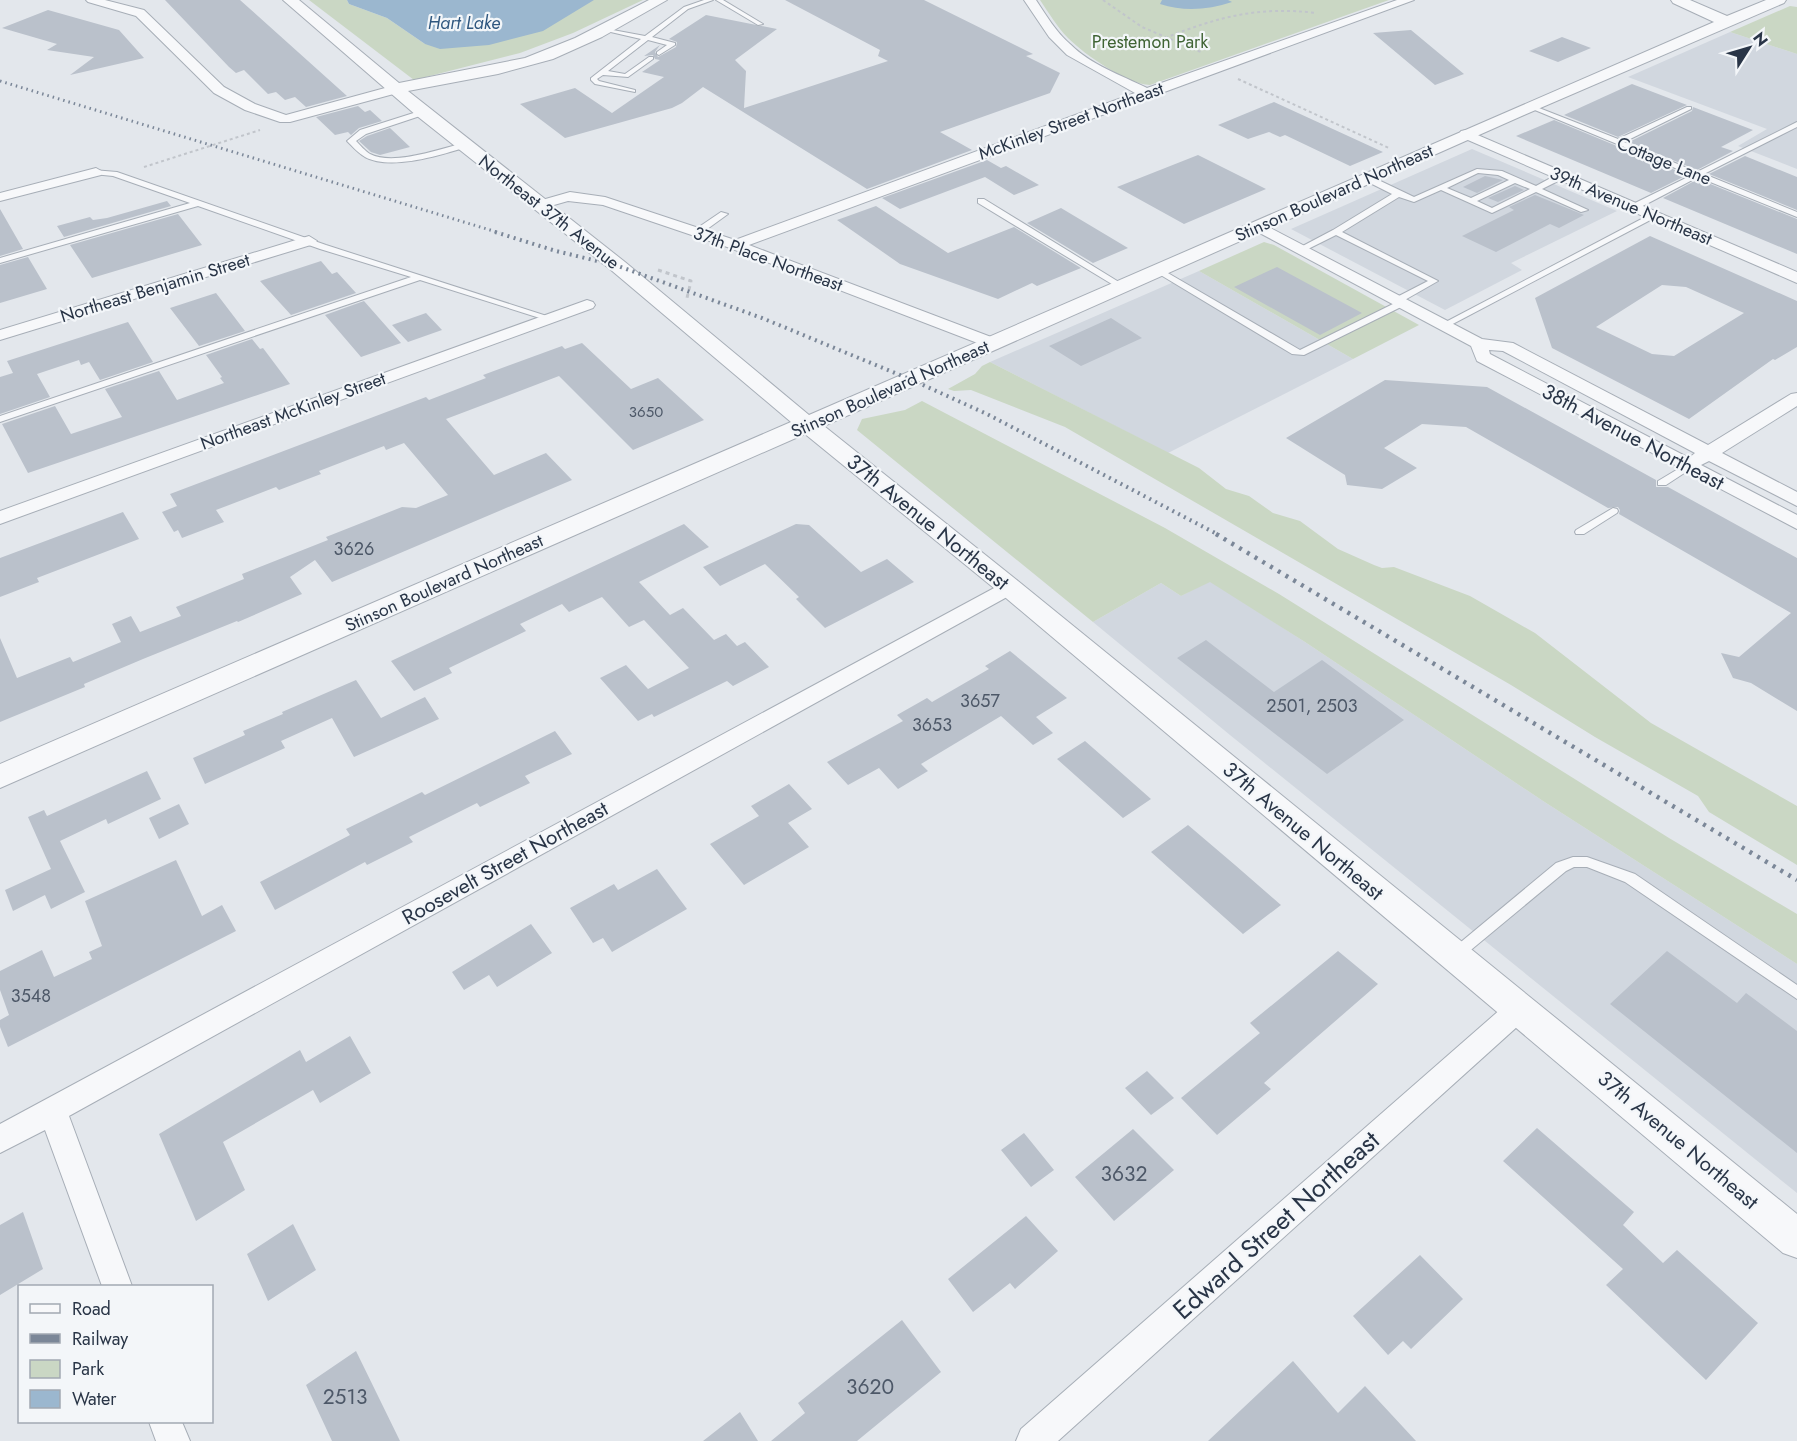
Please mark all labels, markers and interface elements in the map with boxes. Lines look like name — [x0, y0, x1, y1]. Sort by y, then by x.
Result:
water label: Hart Lake — [428, 10, 500, 36]
north arrow — [1719, 18, 1779, 78]
text: N — [1748, 27, 1774, 51]
park label: Prestemon Park — [1092, 29, 1208, 55]
street label: McKinley Street Northeast — [975, 75, 1168, 167]
street label: Cottage Lane — [1613, 130, 1715, 192]
street label: Stinson Boulevard Northeast — [1231, 137, 1438, 248]
street label: Northeast 37th Avenue — [473, 149, 625, 275]
street label: 39th Avenue Northeast — [1546, 160, 1717, 252]
street label: 37th Place Northeast — [690, 220, 847, 298]
street label: Northeast Benjamin Street — [57, 247, 254, 329]
street label: Stinson Boulevard Northeast — [787, 333, 994, 444]
street label: Northeast McKinley Street — [197, 365, 390, 457]
street label: 38th Avenue Northeast — [1537, 376, 1729, 498]
house number: 3650 — [629, 401, 663, 423]
street label: 37th Avenue Northeast — [840, 447, 1016, 597]
street label: Stinson Boulevard Northeast — [341, 527, 548, 638]
house number: 3626 — [334, 536, 374, 562]
house number: 3657 — [960, 688, 1000, 714]
house number: 2501, 2503 — [1266, 693, 1358, 719]
house number: 3653 — [912, 712, 952, 738]
street label: 37th Avenue Northeast — [1216, 755, 1390, 907]
street label: Roosevelt Street Northeast — [397, 794, 613, 932]
house number: 3548 — [11, 983, 51, 1009]
street label: 37th Avenue Northeast — [1591, 1064, 1765, 1216]
street label: Edward Street Northeast — [1164, 1121, 1388, 1328]
house number: 3632 — [1101, 1159, 1147, 1189]
legend — [18, 1285, 213, 1423]
text: Road — [72, 1296, 111, 1322]
text: Railway — [72, 1326, 128, 1352]
text: Park — [72, 1356, 104, 1382]
house number: 3620 — [846, 1372, 894, 1402]
house number: 2513 — [323, 1382, 367, 1412]
text: Water — [72, 1386, 117, 1412]

